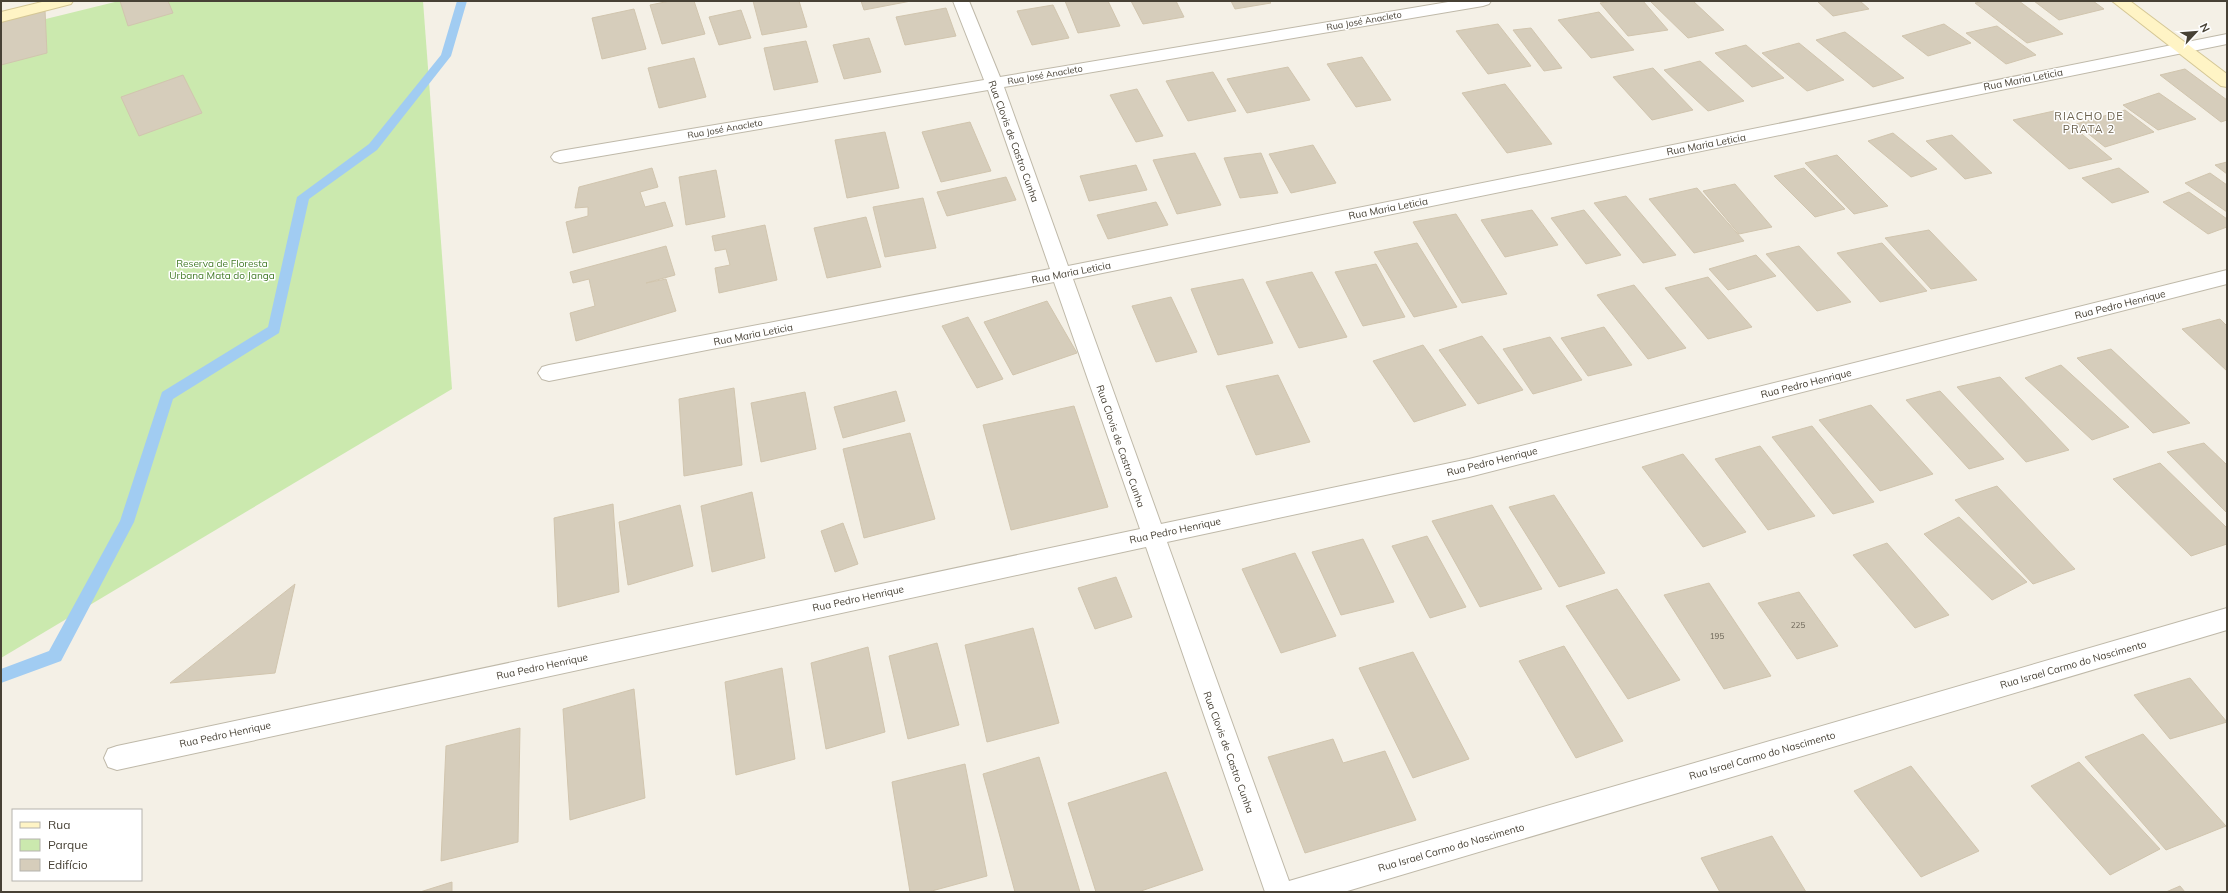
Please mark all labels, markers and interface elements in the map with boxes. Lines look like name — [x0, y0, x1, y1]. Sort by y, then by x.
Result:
street label: Rua José Anacleto — [1326, 8, 1402, 33]
north arrow — [2176, 12, 2216, 52]
text: N — [2197, 21, 2213, 34]
street label: Rua José Anacleto — [1007, 62, 1083, 87]
street label: Rua Maria Leticia — [1982, 65, 2064, 94]
street label: Rua Clovis de Castro Cunha — [985, 78, 1042, 204]
district label: RIACHO DE PRATA 2 — [2054, 109, 2124, 136]
street label: Rua José Anacleto — [687, 116, 763, 141]
street label: Rua Maria Leticia — [1665, 130, 1747, 159]
street label: Rua Maria Leticia — [1347, 194, 1429, 223]
park label: Reserva de Floresta Urbana Mata do Janga — [169, 257, 275, 282]
street label: Rua Maria Leticia — [1030, 258, 1112, 287]
street label: Rua Pedro Henrique — [2073, 287, 2167, 322]
street label: Rua Maria Leticia — [712, 320, 794, 349]
street label: Rua Pedro Henrique — [1759, 366, 1853, 401]
street label: Rua Clovis de Castro Cunha — [1093, 383, 1148, 509]
street label: Rua Pedro Henrique — [1445, 444, 1539, 479]
street label: Rua Pedro Henrique — [1128, 514, 1222, 547]
street label: Rua Pedro Henrique — [811, 582, 905, 615]
house number: 225 — [1791, 620, 1805, 630]
house number: 195 — [1710, 631, 1724, 641]
street label: Rua Israel Carmo do Nascimento — [1998, 637, 2148, 692]
street label: Rua Pedro Henrique — [495, 650, 589, 683]
street label: Rua Clovis de Castro Cunha — [1200, 689, 1257, 815]
street label: Rua Pedro Henrique — [178, 718, 272, 751]
street label: Rua Israel Carmo do Nascimento — [1687, 728, 1837, 783]
legend — [12, 809, 142, 881]
text: Rua — [48, 817, 70, 832]
street label: Rua Israel Carmo do Nascimento — [1376, 820, 1526, 875]
text: Parque — [48, 837, 88, 852]
text: Edifício — [48, 857, 88, 872]

